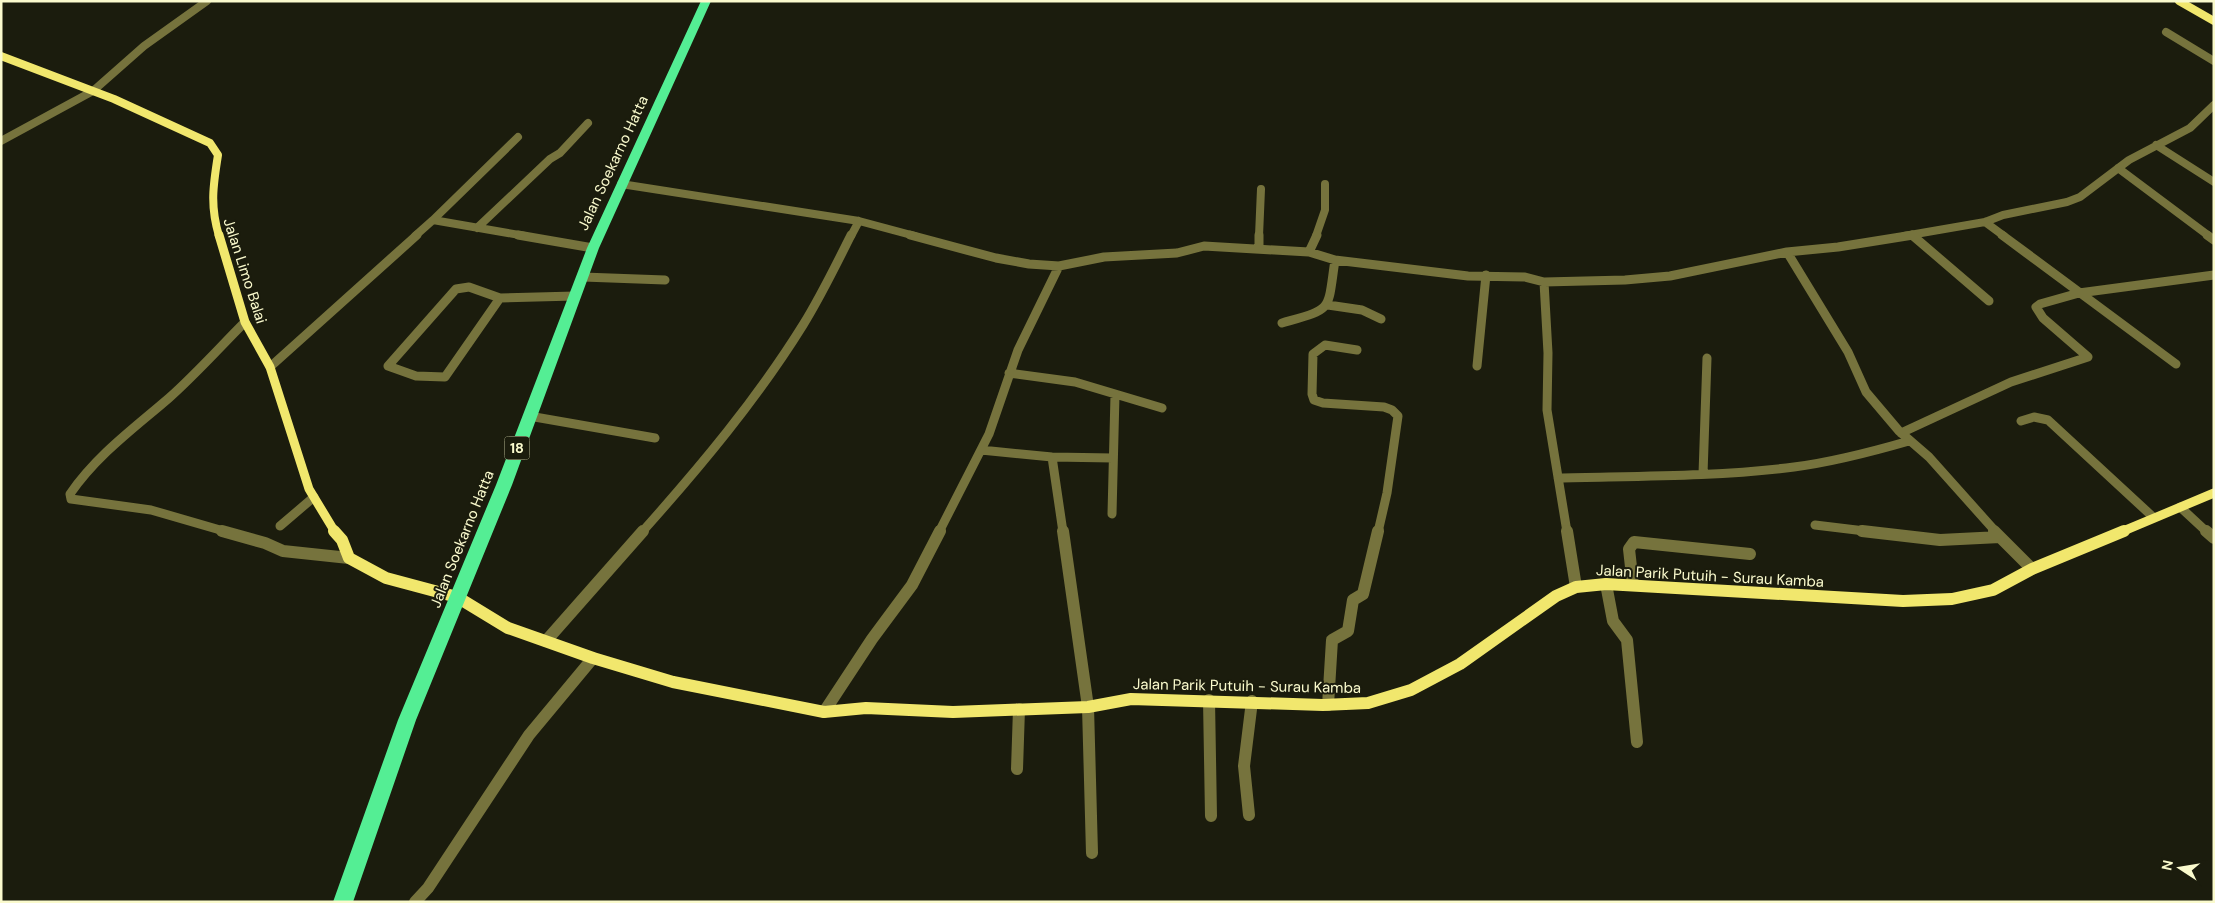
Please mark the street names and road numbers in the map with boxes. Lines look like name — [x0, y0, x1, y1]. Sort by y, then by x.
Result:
street label: Jalan Soekarno Hatta — [573, 92, 653, 234]
street label: Jalan Limo Balai — [219, 216, 271, 326]
road number: 18 — [504, 436, 530, 459]
street label: Jalan Soekarno Hatta — [425, 467, 499, 611]
street label: Jalan Parik Putuih - Surau Kamba — [1596, 560, 1824, 592]
street label: Jalan Parik Putuih - Surau Kamba — [1133, 674, 1361, 698]

